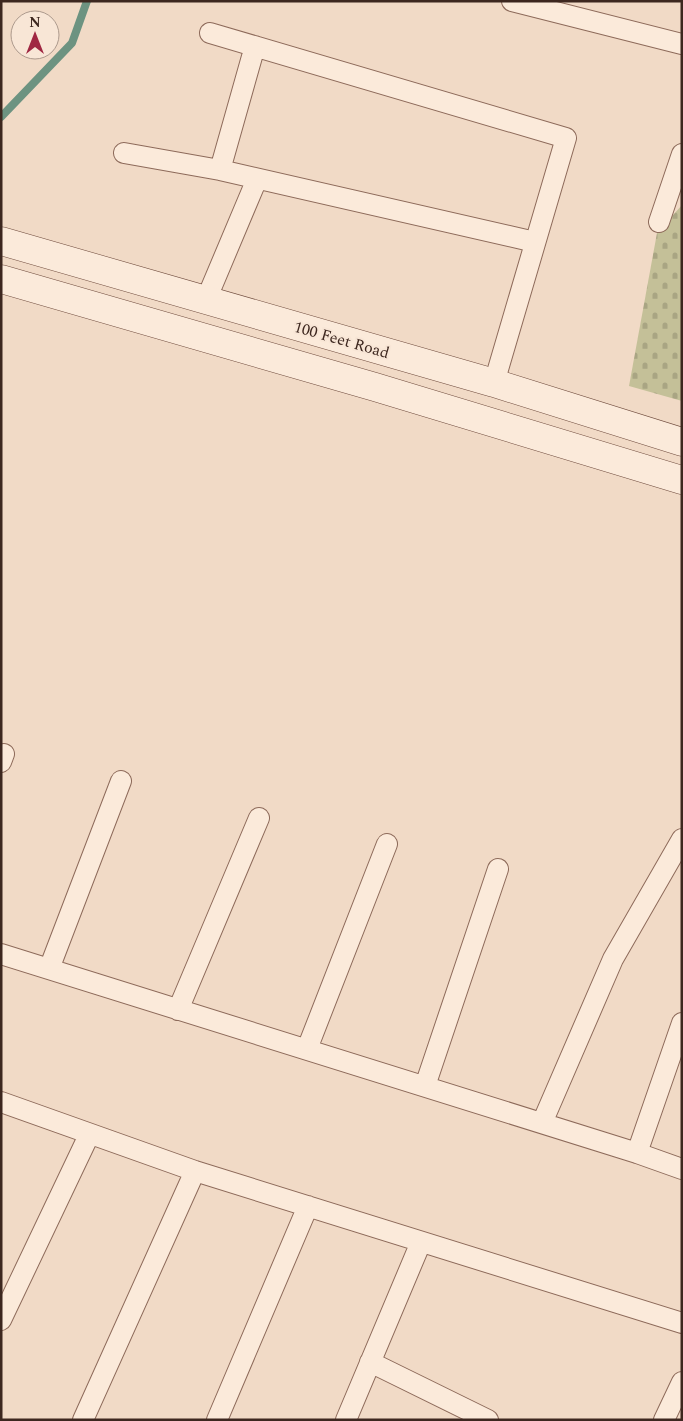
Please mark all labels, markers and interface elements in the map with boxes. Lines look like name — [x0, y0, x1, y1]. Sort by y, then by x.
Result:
north arrow — [10, 10, 60, 60]
text: N — [29, 12, 41, 33]
street label: 100 Feet Road — [291, 315, 392, 365]

